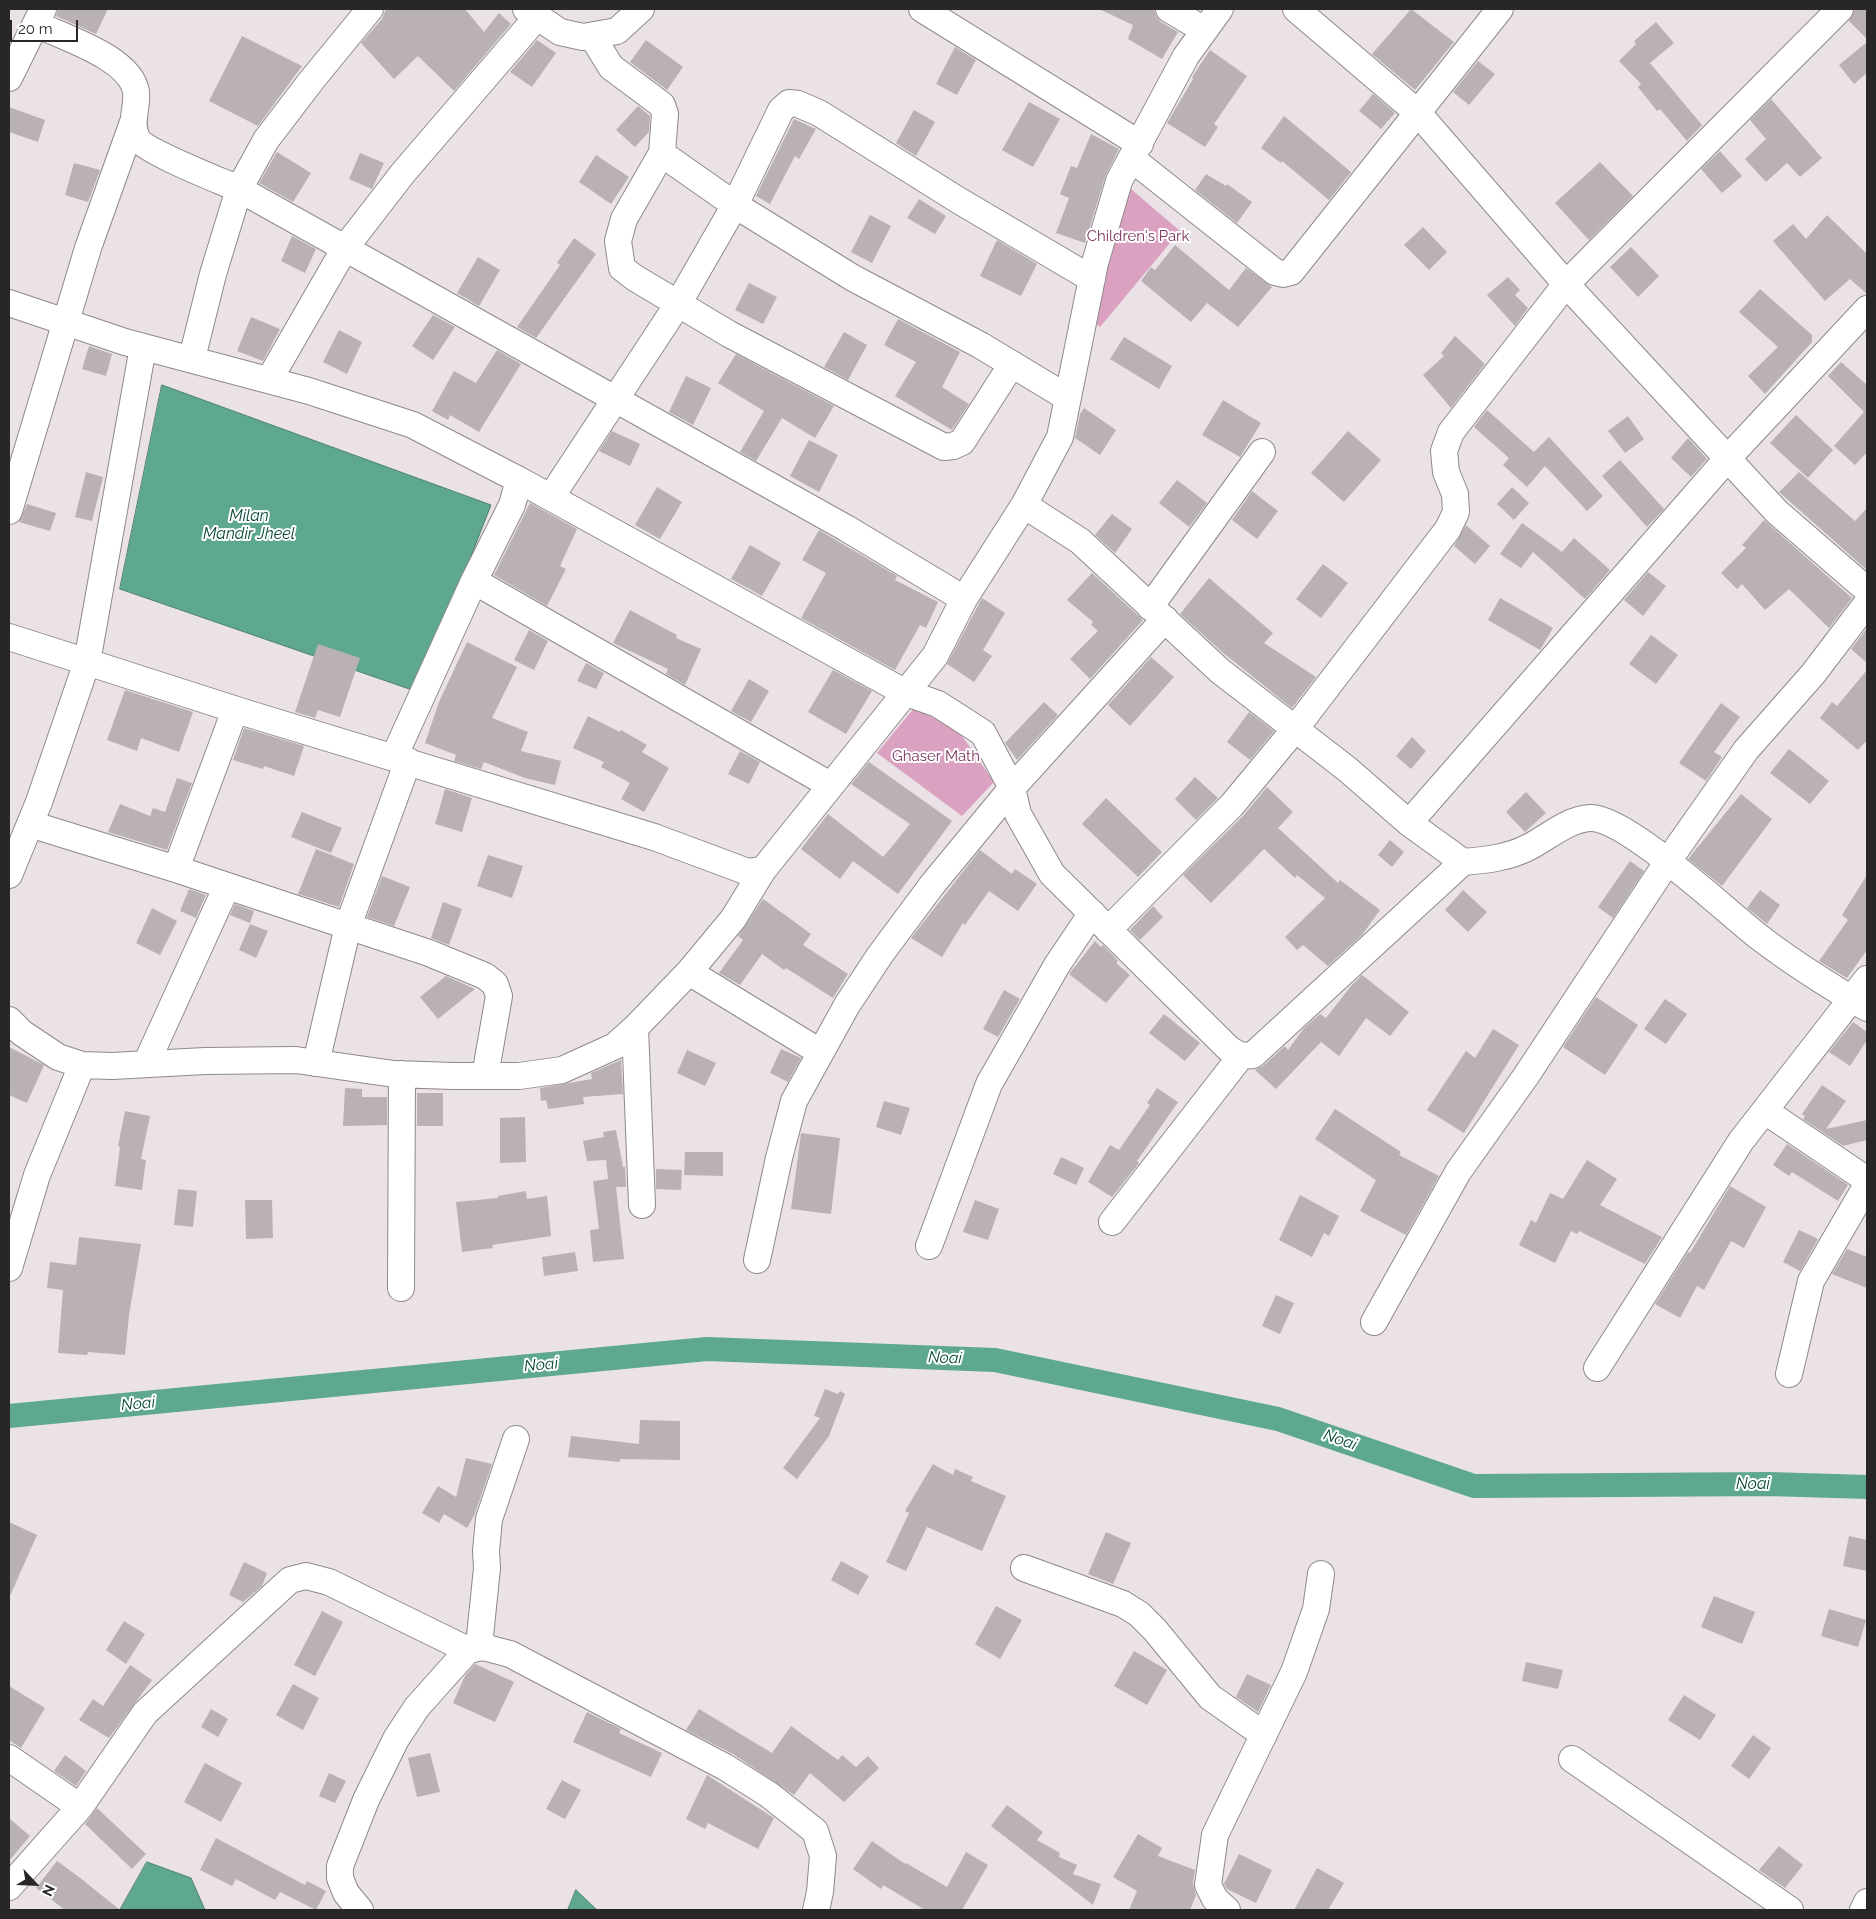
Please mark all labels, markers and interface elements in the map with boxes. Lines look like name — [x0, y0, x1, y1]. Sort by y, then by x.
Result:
scale bar — [12, 10, 80, 42]
text: 20 m — [18, 20, 53, 38]
park label: Children's Park — [1087, 227, 1189, 245]
water label: Milan Mandir Jheel — [203, 506, 295, 544]
park label: Ghaser Math — [892, 747, 980, 765]
water label: Noai — [928, 1348, 962, 1368]
water label: Noai — [523, 1354, 559, 1376]
water label: Noai — [120, 1393, 156, 1415]
water label: Noai — [1321, 1425, 1359, 1455]
water label: Noai — [1736, 1474, 1770, 1494]
north arrow — [10, 1859, 60, 1909]
text: N — [39, 1882, 58, 1899]

